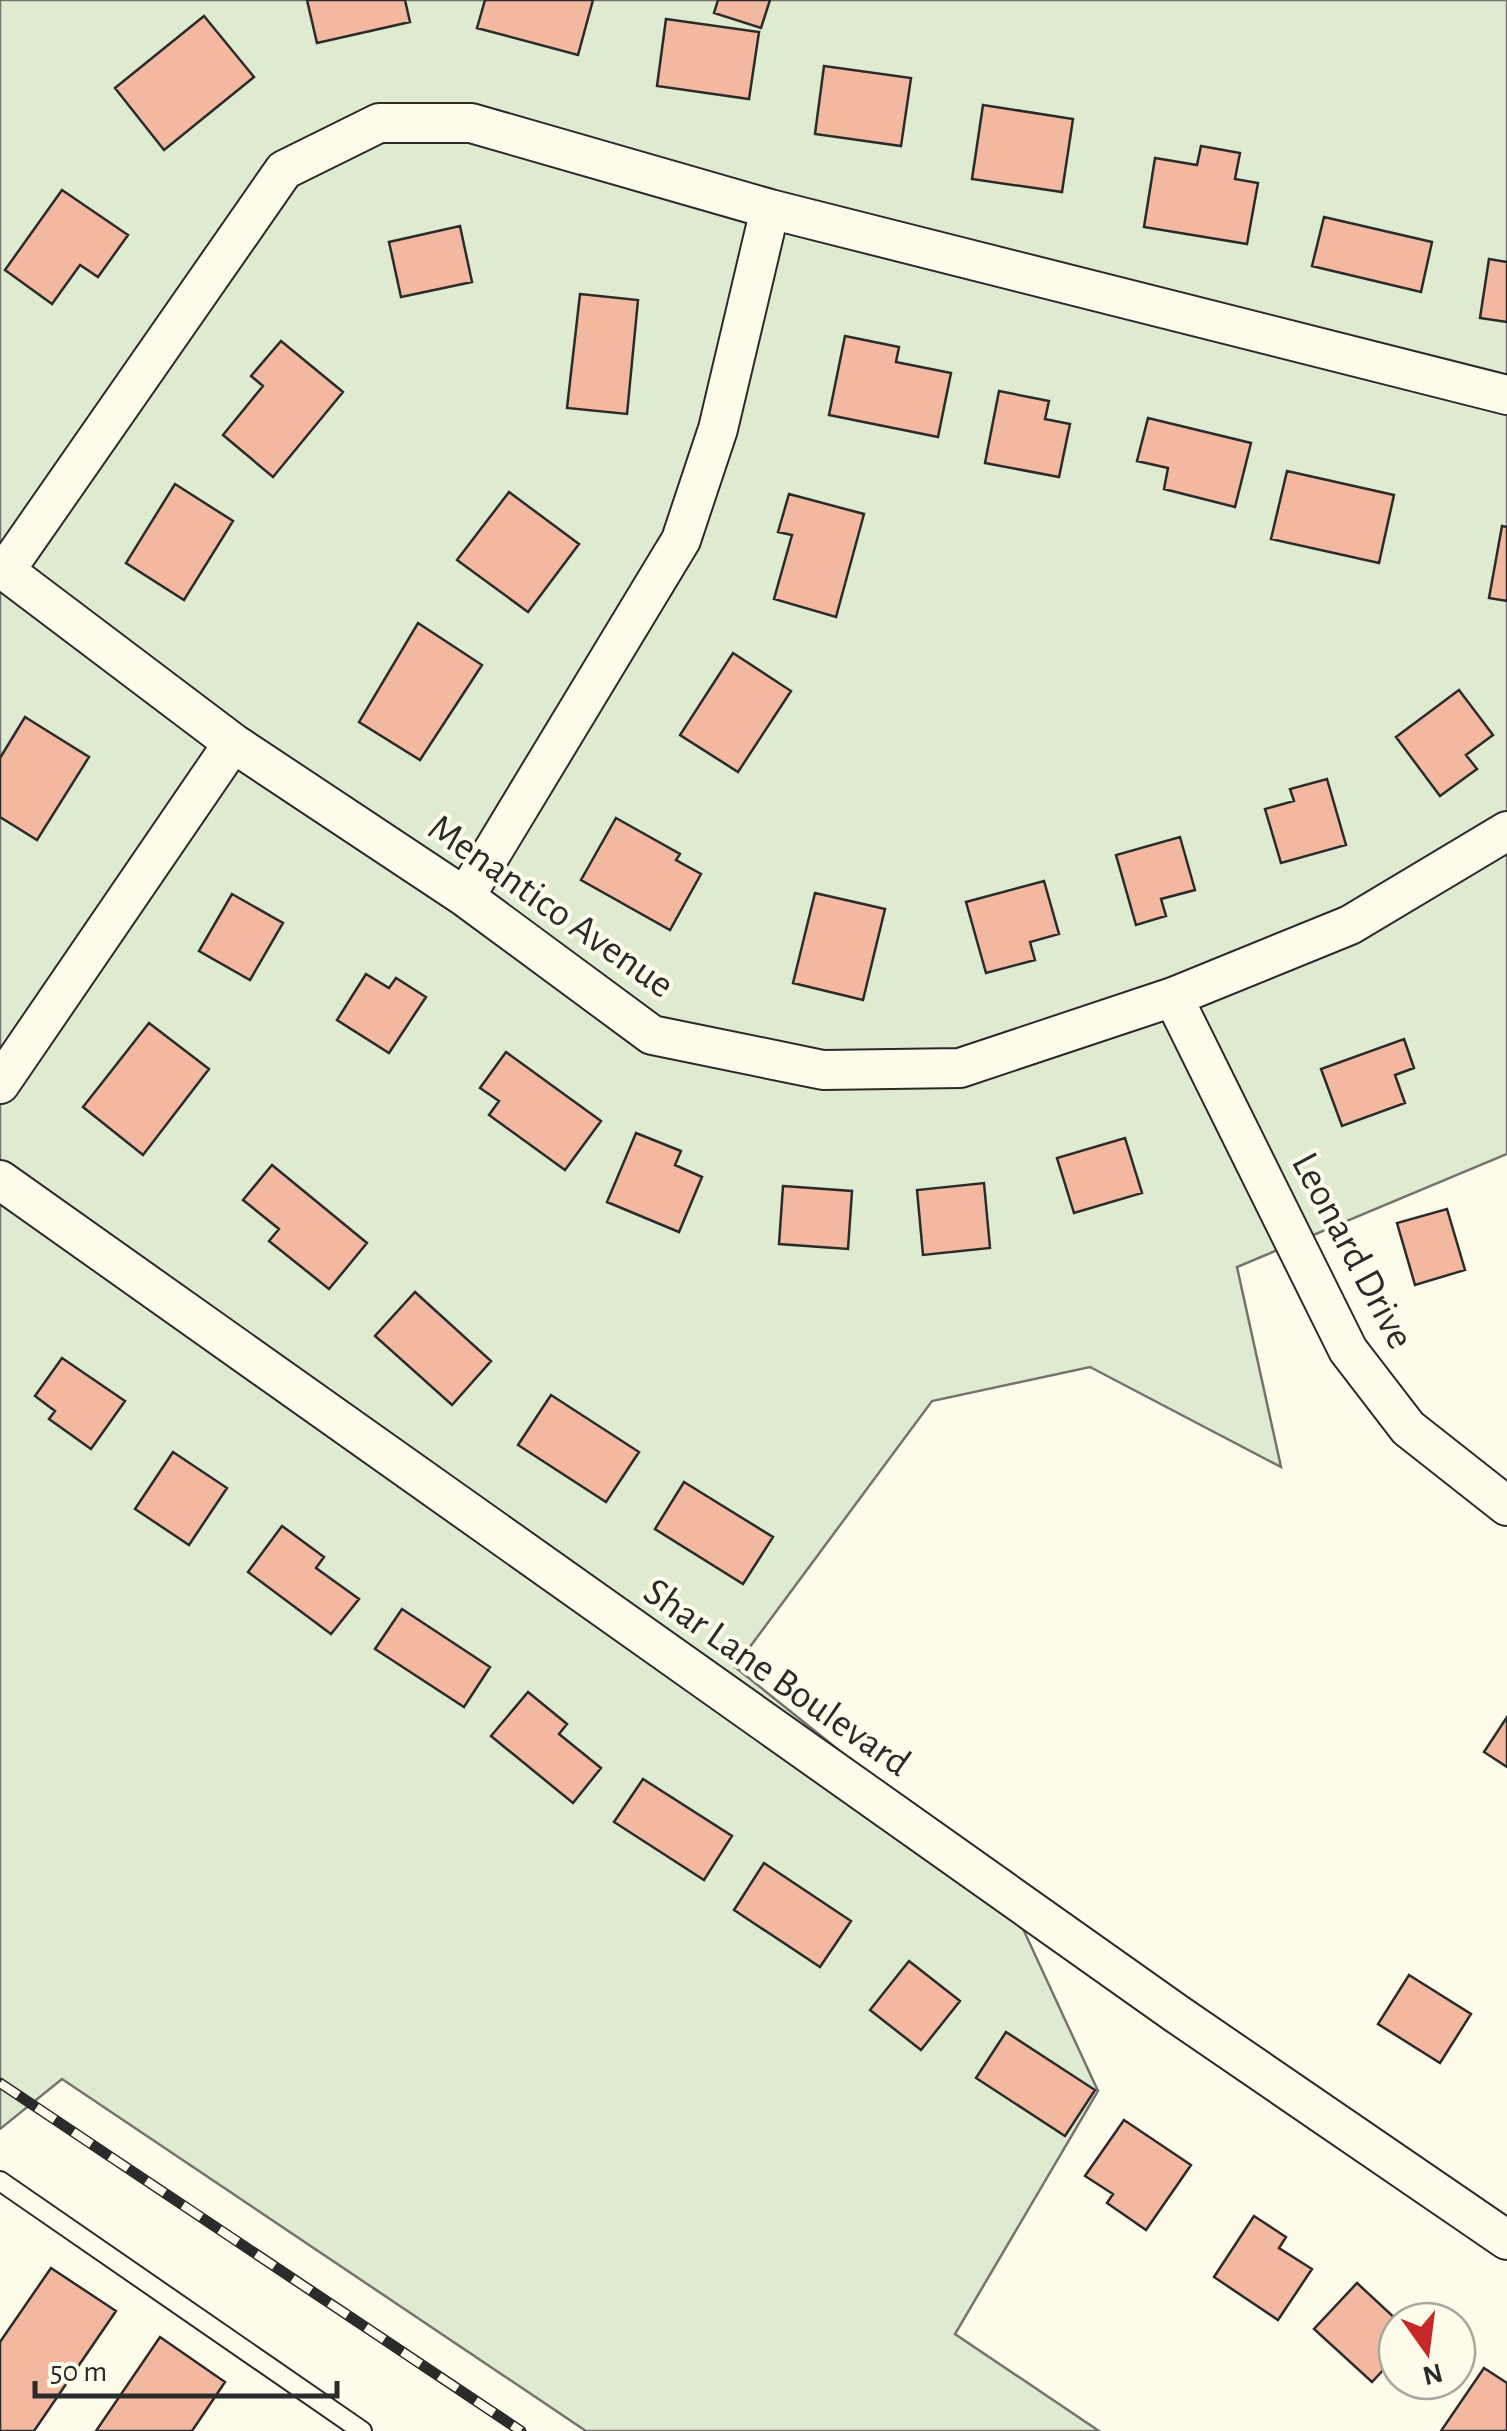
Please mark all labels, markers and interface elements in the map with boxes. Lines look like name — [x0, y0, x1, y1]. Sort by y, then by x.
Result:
street label: Menantico Avenue — [421, 807, 681, 1006]
street label: Leonard Drive — [1284, 1146, 1421, 1356]
street label: Shar Lane Boulevard — [636, 1571, 917, 1784]
north arrow — [1377, 2301, 1477, 2401]
scale bar — [35, 2336, 338, 2398]
text: 50 m — [50, 2357, 107, 2387]
text: N — [1420, 2357, 1445, 2389]

